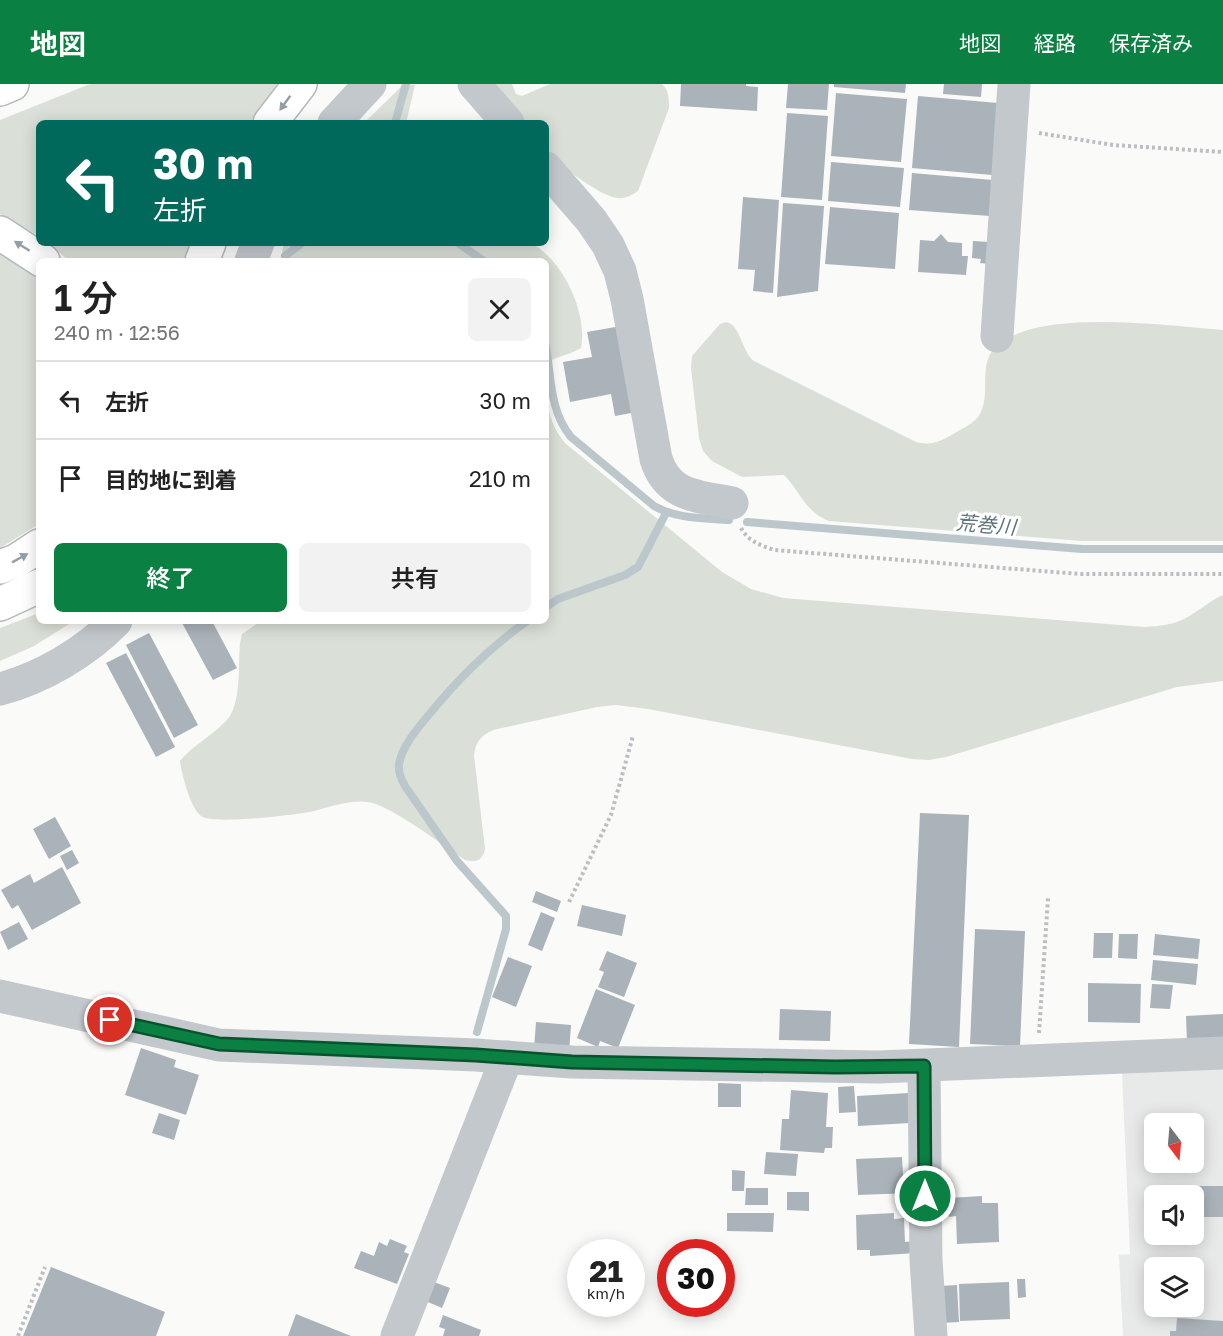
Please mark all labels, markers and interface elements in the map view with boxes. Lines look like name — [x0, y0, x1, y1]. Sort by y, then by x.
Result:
text: 地図 — [30, 27, 86, 60]
text: 地図 — [959, 30, 1001, 56]
text: 経路 — [1034, 30, 1076, 56]
text: 保存済み — [1109, 30, 1193, 56]
one-way arrow — [279, 96, 291, 111]
text: 30 m — [153, 138, 253, 188]
icon: left — [54, 144, 132, 222]
text: 左折 — [153, 194, 207, 226]
one-way arrow — [14, 241, 30, 252]
text: 1 分 — [54, 276, 117, 319]
button: close — [468, 278, 531, 341]
text: 240 m · 12:56 — [54, 320, 180, 344]
icon: left — [54, 384, 87, 417]
text: 30 m — [480, 387, 531, 414]
text: 左折 — [105, 388, 149, 415]
icon: arrive — [54, 462, 87, 495]
text: 210 m — [469, 465, 531, 492]
text: 目的地に到着 — [105, 466, 237, 493]
water label: 荒巻川 — [955, 509, 1019, 539]
button: 終了 — [54, 543, 287, 612]
button: 共有 — [299, 543, 531, 612]
one-way arrow — [12, 552, 28, 563]
pin — [84, 994, 135, 1045]
icon: arrive — [93, 1003, 126, 1036]
north arrow — [1144, 1113, 1204, 1173]
map controls — [1144, 1113, 1204, 1317]
position arrow — [893, 1164, 957, 1228]
button: sound — [1144, 1185, 1204, 1245]
speed limit sign: 30 — [657, 1239, 735, 1317]
text: 21 — [589, 1253, 623, 1289]
button: layers — [1144, 1257, 1204, 1317]
text: km/h — [587, 1284, 625, 1302]

